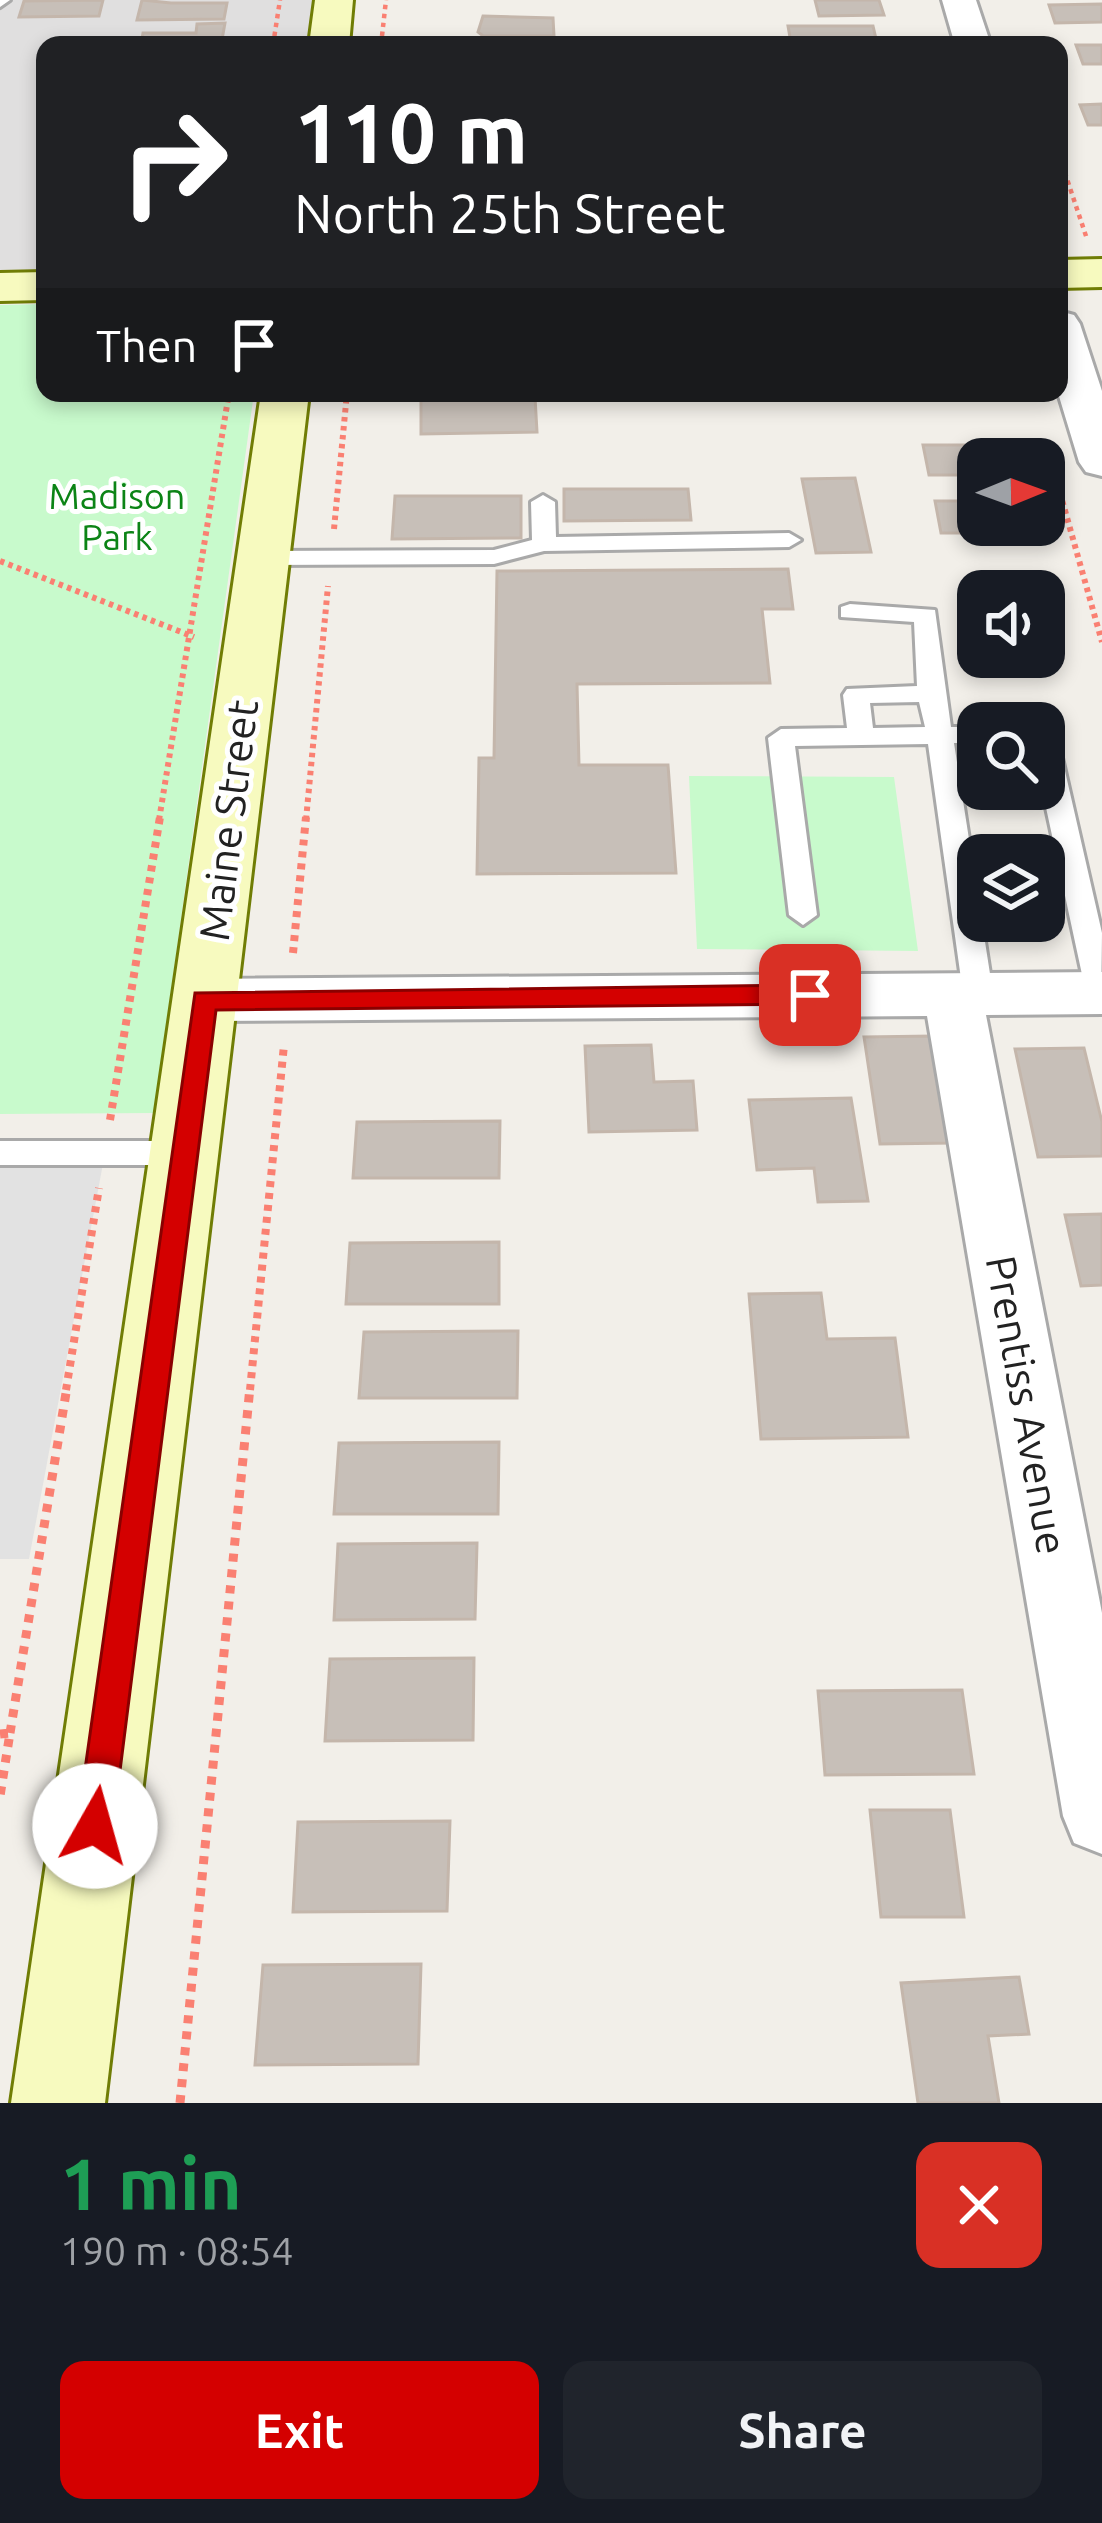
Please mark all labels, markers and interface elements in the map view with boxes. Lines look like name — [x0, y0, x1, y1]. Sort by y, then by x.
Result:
icon: right — [96, 84, 252, 240]
text: 110 m — [294, 85, 528, 179]
text: North 25th Street — [294, 183, 725, 243]
icon: arrive — [221, 312, 287, 378]
text: Then — [96, 320, 197, 371]
north arrow — [957, 438, 1065, 546]
map controls — [957, 438, 1065, 942]
park label: Madison Park — [49, 475, 185, 557]
button: sound — [957, 570, 1065, 678]
street label: Maine Street — [190, 697, 266, 943]
button: search — [957, 702, 1065, 810]
button: layers — [957, 834, 1065, 942]
pin — [759, 944, 861, 1046]
icon: arrive — [777, 962, 843, 1028]
street label: Prentiss Avenue — [978, 1252, 1076, 1558]
position arrow — [32, 1763, 158, 1889]
button: close — [916, 2142, 1042, 2268]
text: 1 min — [60, 2143, 242, 2224]
text: 190 m · 08:54 — [60, 2229, 294, 2272]
button: Exit — [60, 2361, 539, 2499]
button: Share — [563, 2361, 1042, 2499]

